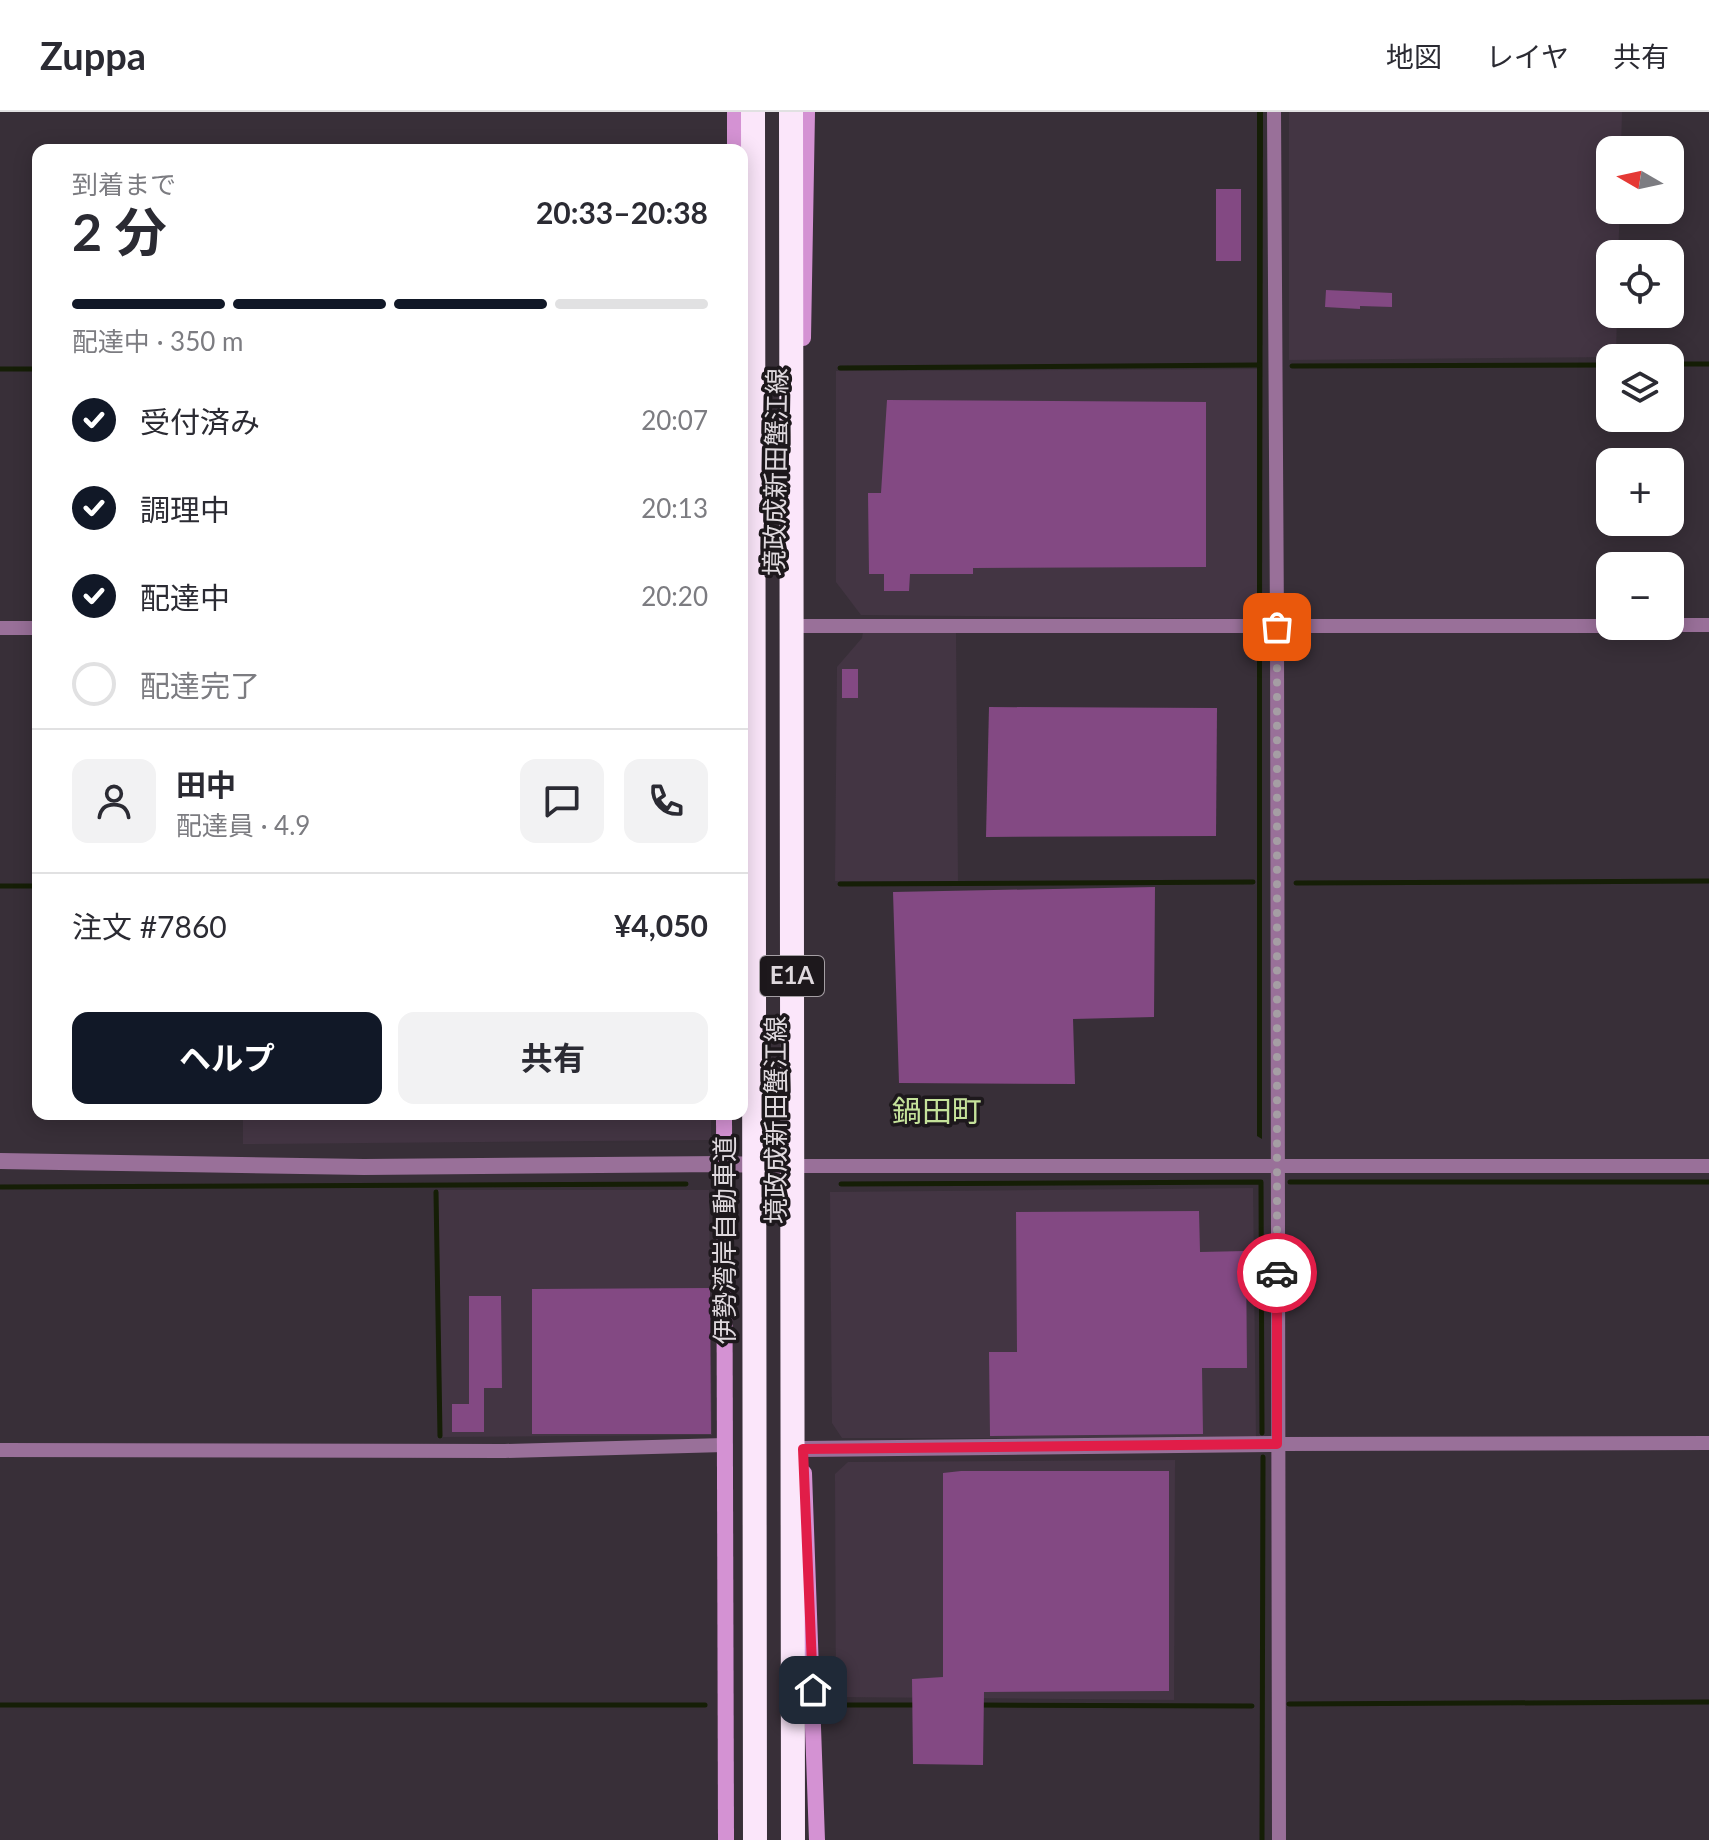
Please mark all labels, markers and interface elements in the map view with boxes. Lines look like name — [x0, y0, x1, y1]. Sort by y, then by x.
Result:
text: Zuppa — [40, 32, 146, 78]
text: 地図 — [1386, 39, 1442, 73]
text: レイヤ — [1486, 39, 1569, 73]
text: 共有 — [1613, 39, 1669, 73]
north arrow — [1596, 136, 1684, 224]
map controls — [1596, 136, 1684, 640]
text: 到着まで — [72, 168, 176, 200]
text: 20:33–20:38 — [536, 194, 708, 230]
text: 2 分 — [72, 200, 167, 262]
button: locate — [1596, 240, 1684, 328]
text: 配達中 · 350 m — [72, 325, 243, 357]
button: layers — [1596, 344, 1684, 432]
street label: 境政成新田蟹江線 — [757, 368, 793, 576]
icon: check — [72, 398, 116, 442]
text: 受付済み — [140, 403, 260, 439]
text: 20:07 — [641, 404, 708, 436]
button: + — [1596, 448, 1684, 536]
icon: check — [72, 486, 116, 530]
text: 調理中 — [140, 491, 230, 527]
text: 20:13 — [641, 492, 708, 524]
button: − — [1596, 552, 1684, 640]
icon: check — [72, 574, 116, 618]
text: 配達中 — [140, 579, 230, 615]
text: 20:20 — [641, 580, 708, 612]
pin — [1243, 593, 1311, 661]
icon: bag — [1255, 605, 1299, 649]
text: 配達完了 — [140, 667, 260, 703]
button: person — [72, 759, 156, 843]
button: chat — [520, 759, 604, 843]
button: phone — [624, 759, 708, 843]
text: 田中 — [176, 766, 236, 802]
text: 配達員 · 4.9 — [176, 809, 310, 841]
text: ¥4,050 — [614, 907, 708, 943]
text: 注文 #7860 — [72, 908, 227, 944]
road number: E1A — [760, 956, 824, 996]
button: ヘルプ — [72, 1012, 382, 1104]
button: 共有 — [398, 1012, 708, 1104]
street label: 境政成新田蟹江線 — [759, 1016, 791, 1224]
district label: 鍋田町 — [892, 1092, 982, 1128]
street label: 伊勢湾岸自動車道 — [708, 1136, 740, 1344]
courier — [1237, 1233, 1317, 1313]
icon: car — [1255, 1251, 1299, 1295]
pin — [779, 1656, 847, 1724]
icon: home — [791, 1668, 835, 1712]

